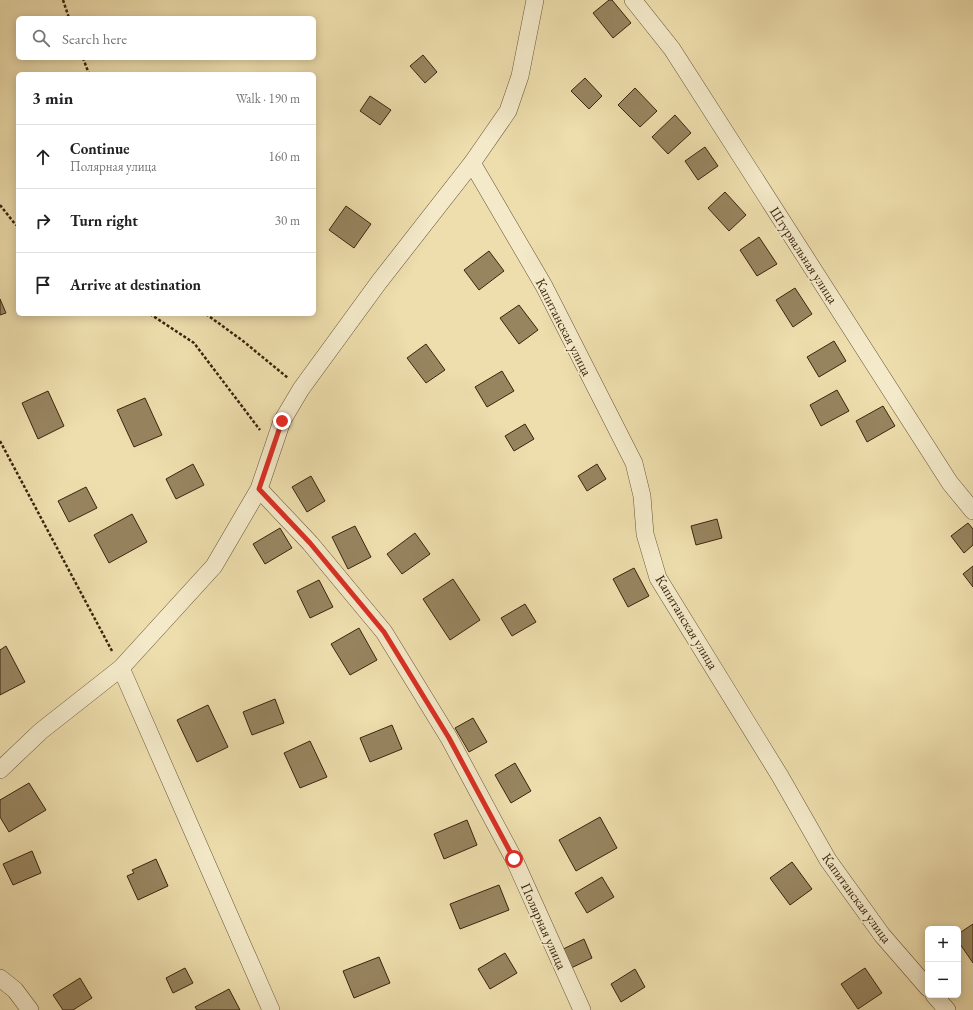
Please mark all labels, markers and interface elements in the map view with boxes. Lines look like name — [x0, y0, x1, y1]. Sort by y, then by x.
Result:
search box — [16, 16, 316, 60]
icon: search — [30, 27, 52, 49]
text: Search here — [62, 29, 127, 48]
text: 3 min — [32, 87, 73, 109]
text: Walk · 190 m — [236, 90, 300, 107]
text: Continue — [70, 139, 130, 158]
icon: ahead — [32, 146, 54, 168]
text: 160 m — [269, 148, 300, 165]
text: Полярная улица — [70, 158, 156, 175]
street label: Штурвальная улица — [766, 203, 842, 307]
icon: right — [32, 210, 54, 232]
text: Turn right — [70, 211, 138, 230]
text: 30 m — [275, 212, 300, 229]
icon: arrive — [32, 274, 54, 296]
text: Arrive at destination — [70, 275, 201, 294]
street label: Капитанская улица — [532, 275, 597, 379]
route end — [273, 412, 291, 430]
street label: Капитанская улица — [652, 571, 723, 673]
street label: Капитанская улица — [818, 849, 896, 947]
route start — [505, 850, 523, 868]
street label: Полярная улица — [517, 880, 571, 973]
map controls — [925, 926, 961, 998]
button: + — [925, 926, 961, 962]
button: − — [925, 962, 961, 998]

